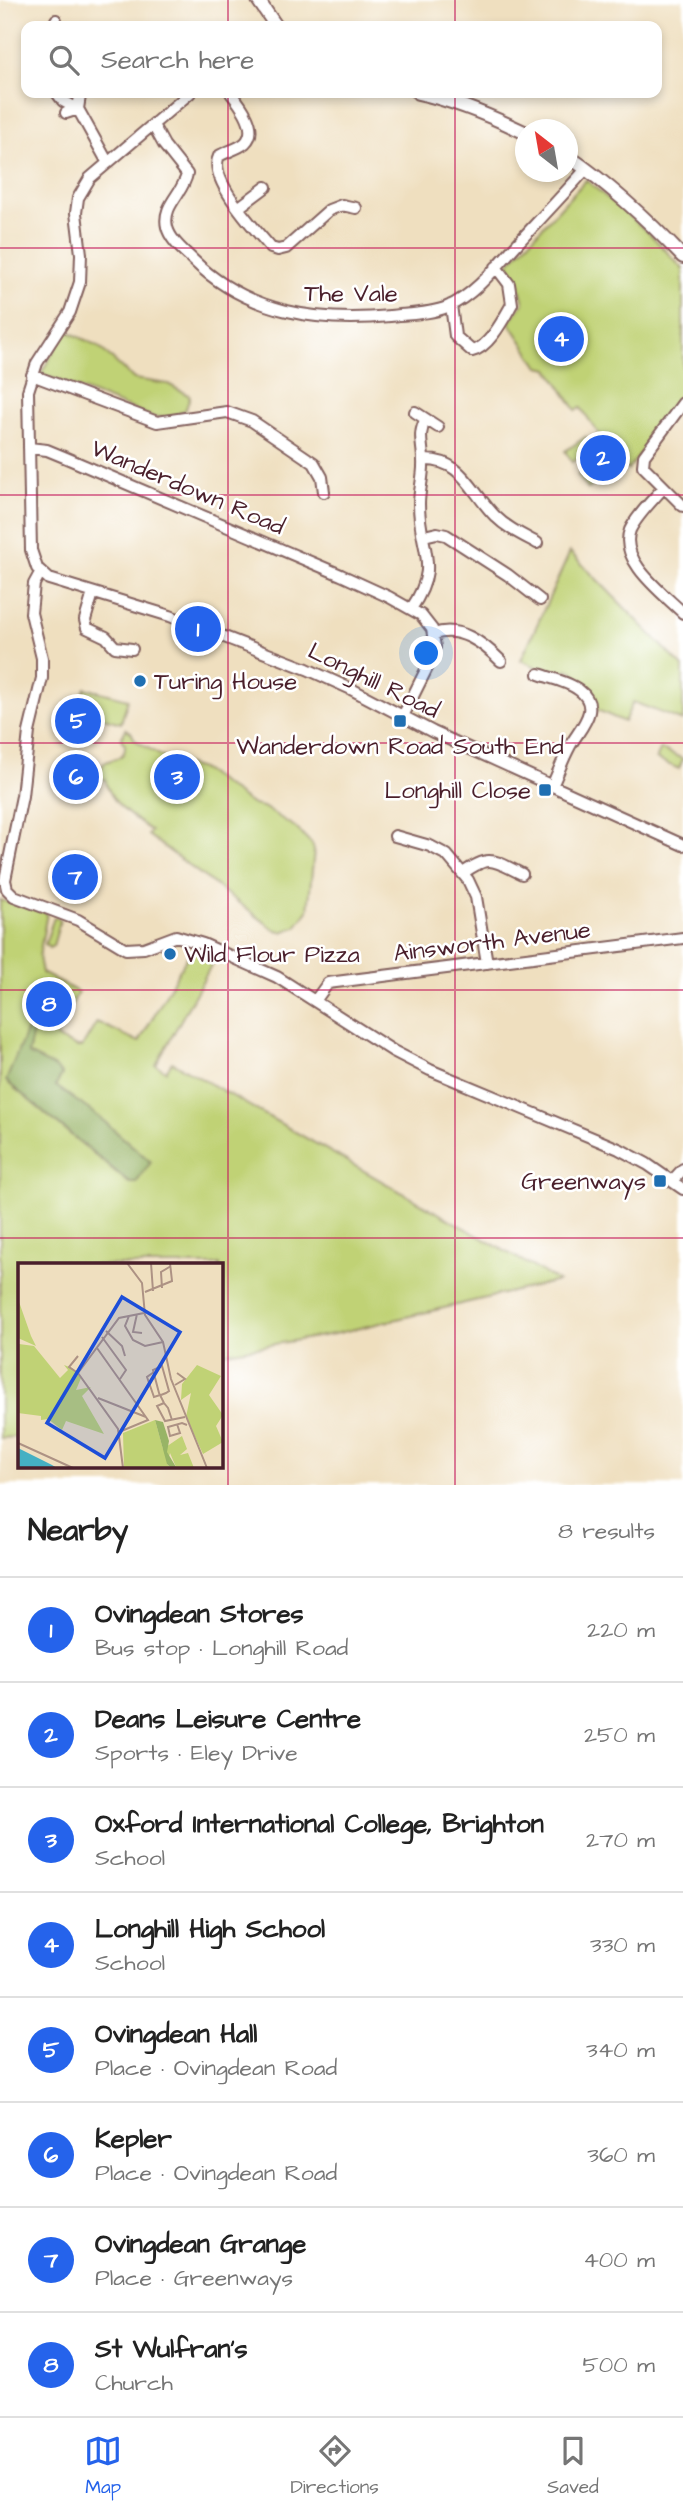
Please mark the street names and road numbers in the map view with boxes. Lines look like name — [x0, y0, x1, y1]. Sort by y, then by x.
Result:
street label: The Vale — [304, 277, 398, 311]
street label: Wanderdown Road — [86, 432, 290, 544]
street label: Longhill Road — [302, 634, 445, 728]
street label: Ainsworth Avenue — [392, 913, 593, 971]

